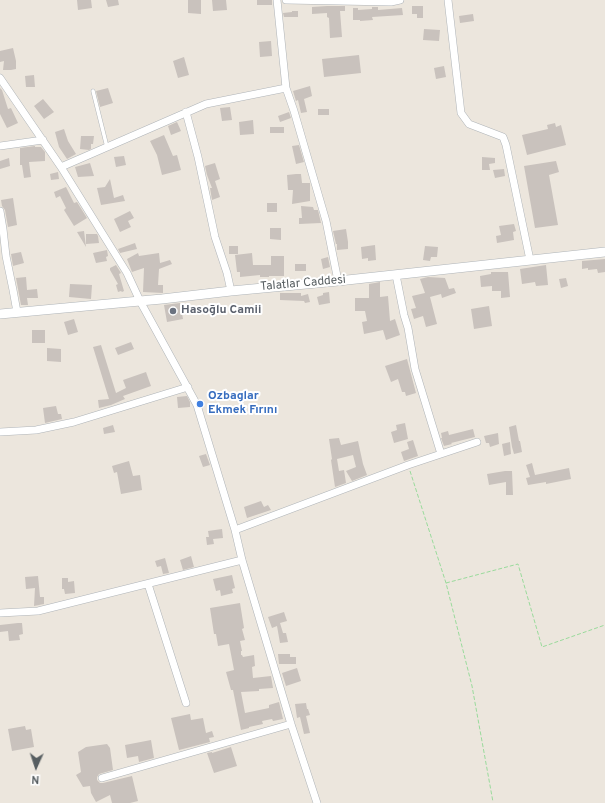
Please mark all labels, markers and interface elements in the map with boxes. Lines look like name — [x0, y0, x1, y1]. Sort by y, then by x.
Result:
street label: Talatlar Caddesi — [260, 273, 346, 295]
place label: Hasoğlu Camii — [181, 304, 261, 318]
marker: Hasoğlu Camii — [168, 306, 178, 316]
place label: Ozbaglar Ekmek Fırını — [208, 390, 277, 418]
marker: Ozbaglar Ekmek Fırını — [195, 399, 205, 409]
north arrow — [16, 747, 56, 787]
text: N — [31, 772, 40, 786]

